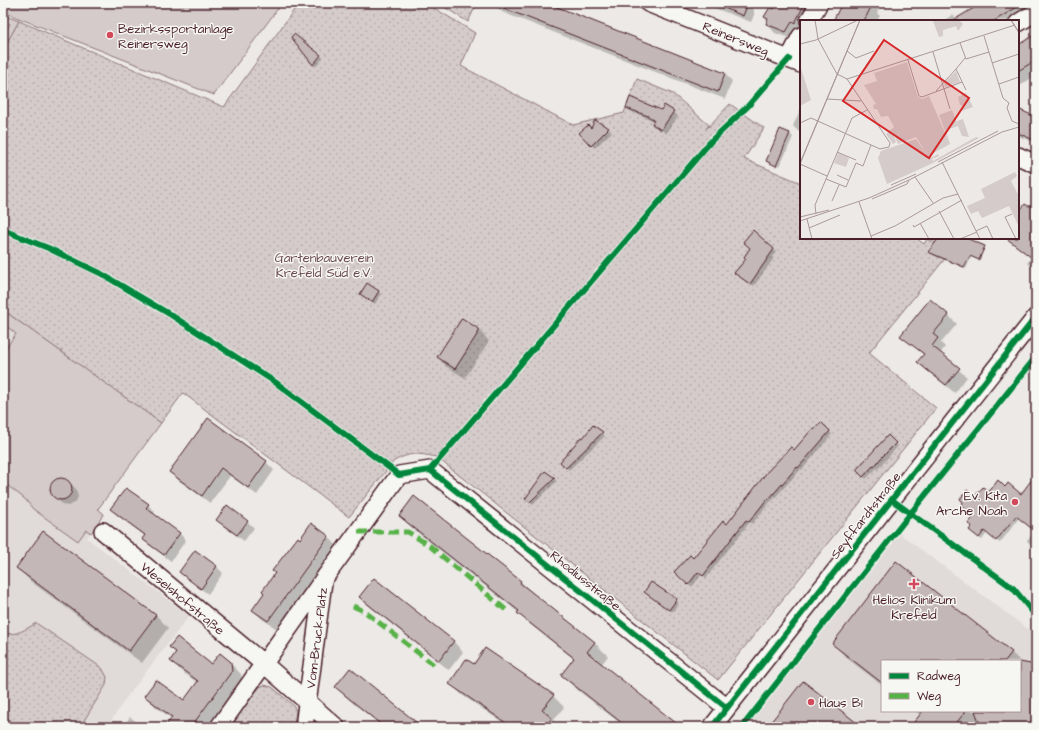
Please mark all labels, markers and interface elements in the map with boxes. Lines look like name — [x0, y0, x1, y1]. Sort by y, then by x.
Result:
street label: Reinersweg — [700, 18, 772, 61]
place label: Bezirkssportanlage Reinersweg — [118, 20, 233, 54]
inset map — [800, 20, 1019, 239]
marker: Bezirkssportanlage Reinersweg — [105, 30, 115, 40]
park label: Gartenbauverein Krefeld Süd e.V. — [275, 249, 374, 282]
street label: Seyffardtstraße — [826, 469, 906, 563]
place label: Ev. Kita Arche Noah — [936, 487, 1008, 520]
marker: Ev. Kita Arche Noah — [1010, 497, 1020, 507]
street label: Rhodiusstraße — [546, 547, 625, 615]
street label: Weselshofstraße — [136, 558, 228, 639]
marker: Helios Klinikum Krefeld — [908, 578, 920, 590]
street label: Vom-Bruck-Platz — [302, 586, 332, 690]
place label: Helios Klinikum Krefeld — [872, 591, 956, 624]
legend — [881, 660, 1021, 712]
text: Radweg — [917, 668, 960, 686]
text: Weg — [917, 688, 941, 706]
place label: Haus B1 — [819, 694, 863, 712]
marker: Haus B1 — [806, 697, 816, 707]

